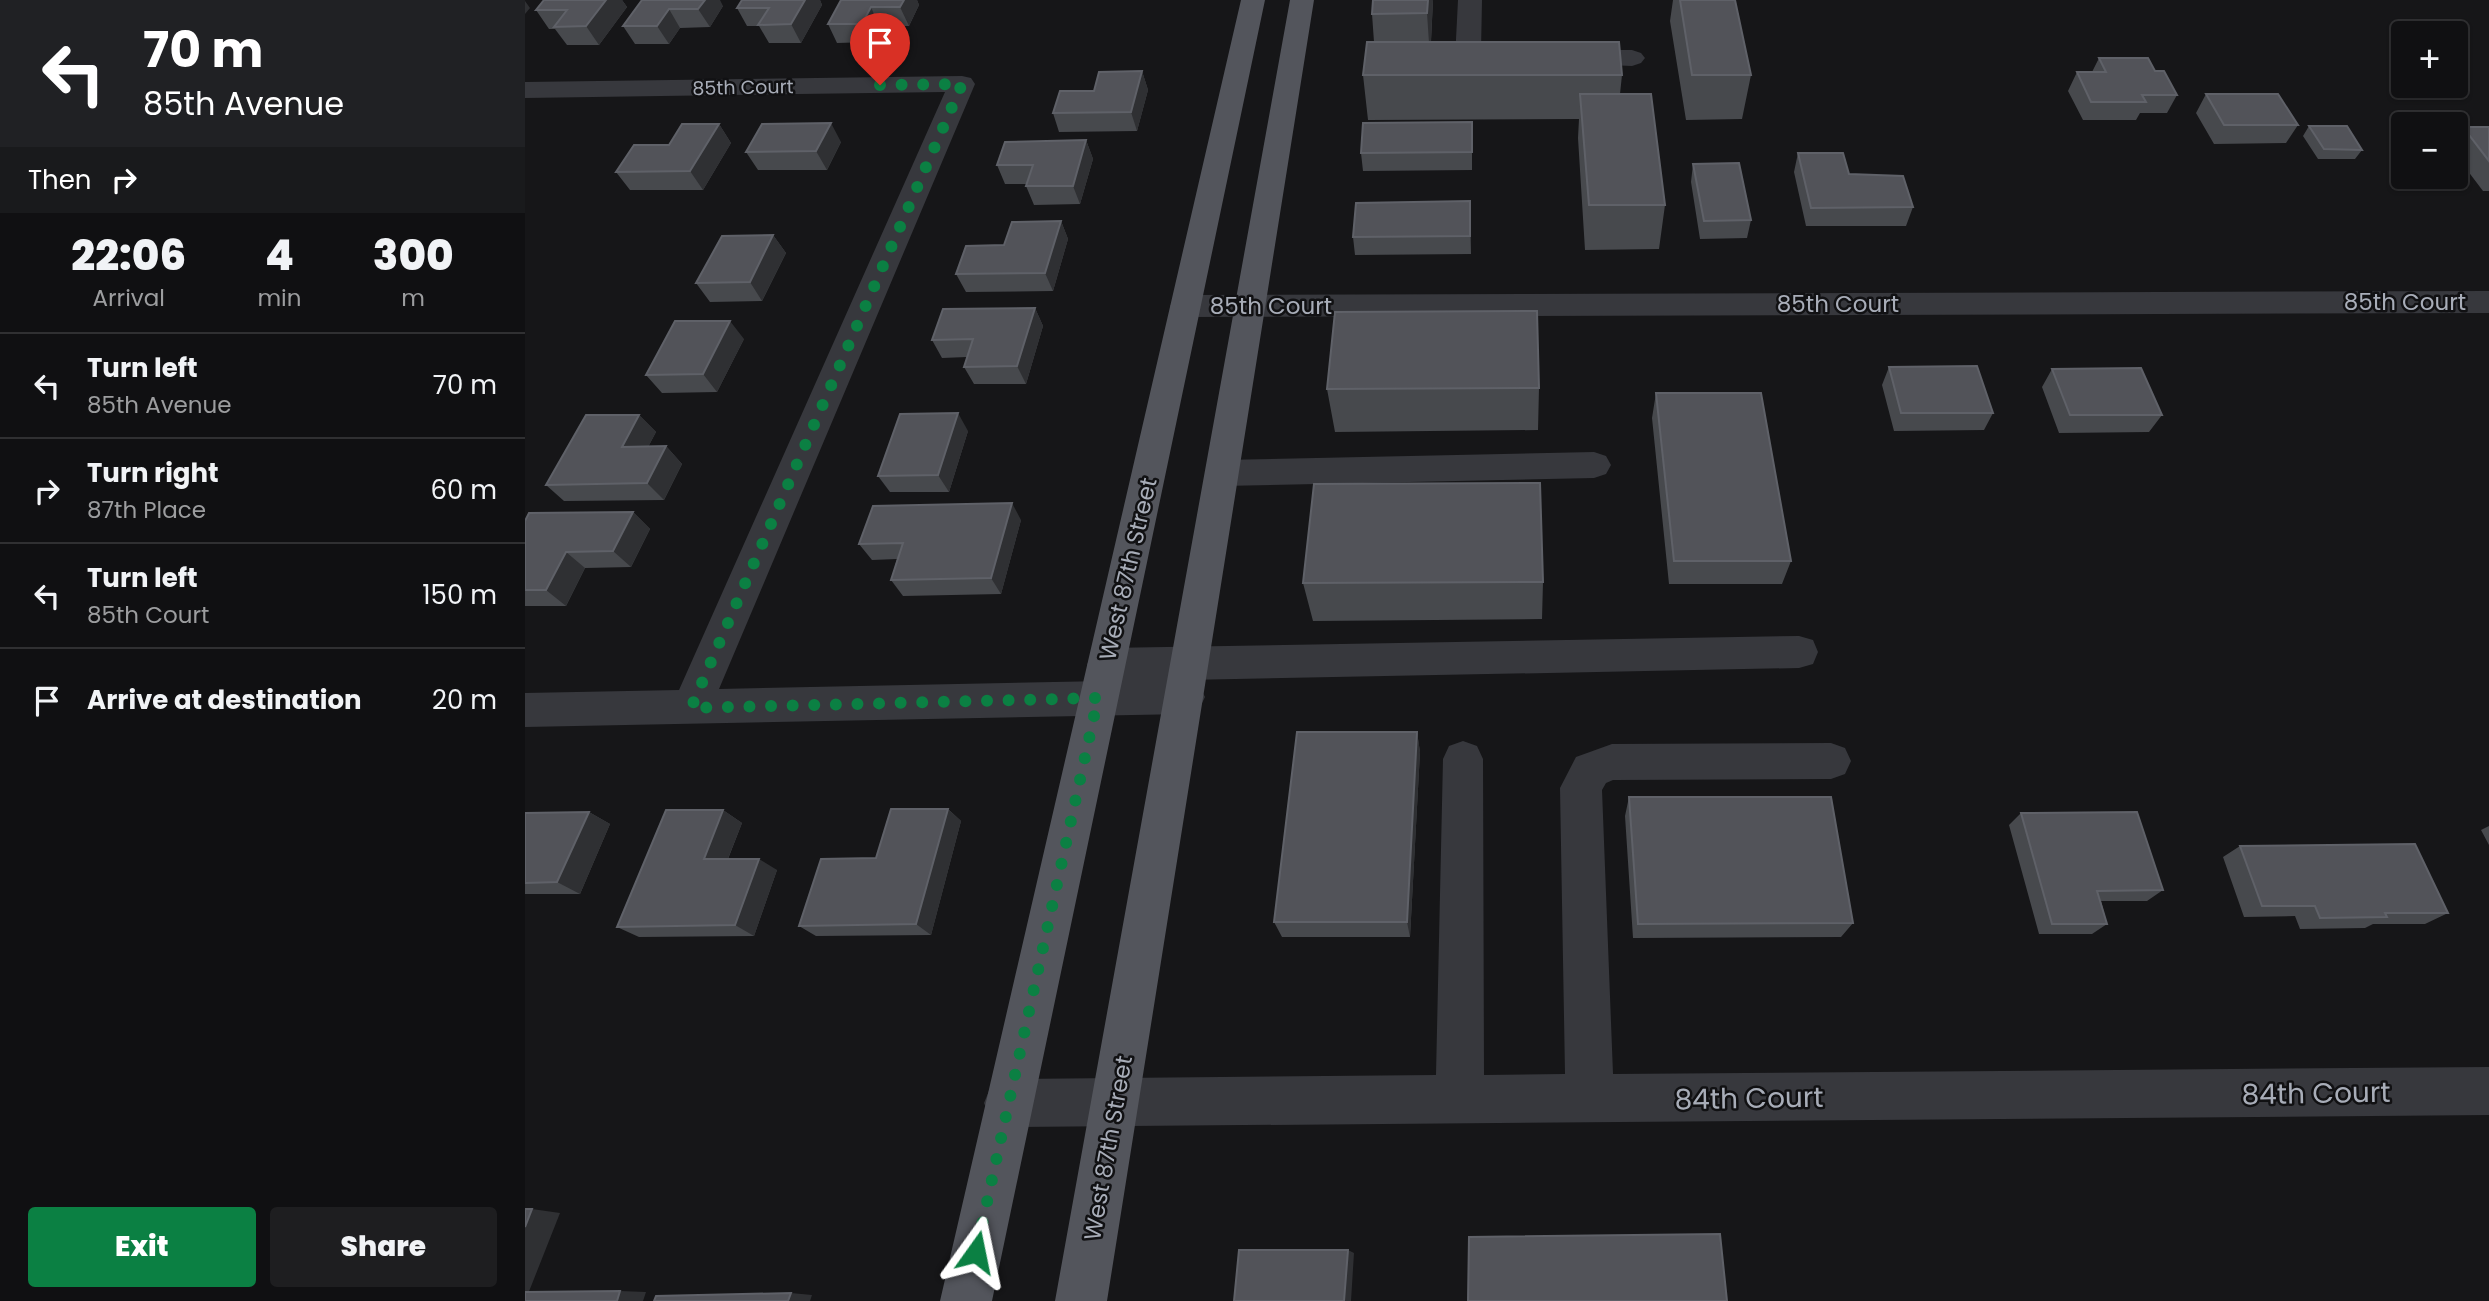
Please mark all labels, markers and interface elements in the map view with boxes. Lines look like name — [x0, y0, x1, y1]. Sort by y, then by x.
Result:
pin — [850, 13, 910, 85]
text: 70 m — [143, 16, 263, 84]
map controls — [2391, 21, 2468, 189]
button: + — [2391, 21, 2468, 98]
icon: arrive — [861, 24, 899, 62]
icon: left — [28, 28, 119, 119]
street label: 85th Court — [692, 73, 794, 102]
text: 85th Avenue — [143, 81, 344, 126]
button: − — [2391, 112, 2468, 189]
icon: right — [105, 161, 143, 199]
text: Then — [28, 162, 91, 198]
text: 22:06 — [71, 226, 186, 285]
text: 4 — [265, 226, 294, 285]
text: 300 — [373, 226, 454, 285]
text: Arrival — [92, 282, 165, 314]
text: min — [257, 282, 301, 314]
text: m — [401, 282, 425, 314]
street label: 85th Court — [2344, 286, 2466, 318]
street label: 85th Court — [1777, 288, 1899, 320]
street label: 85th Court — [1210, 290, 1332, 322]
text: Turn left — [87, 350, 198, 386]
icon: left — [28, 367, 66, 405]
text: 70 m — [433, 367, 497, 403]
text: 85th Avenue — [87, 389, 232, 421]
text: Turn right — [87, 455, 219, 491]
icon: right — [28, 472, 66, 510]
text: 60 m — [430, 472, 497, 508]
street label: West 87th Street — [1091, 474, 1165, 664]
text: 87th Place — [87, 494, 206, 526]
text: Turn left — [87, 560, 198, 596]
icon: left — [28, 577, 66, 615]
text: 150 m — [422, 577, 497, 613]
text: 85th Court — [87, 599, 209, 631]
icon: arrive — [28, 682, 66, 720]
text: Arrive at destination — [87, 682, 362, 718]
text: 20 m — [432, 682, 497, 718]
street label: West 87th Street — [1076, 1053, 1140, 1243]
street label: 84th Court — [2241, 1073, 2391, 1114]
street label: 84th Court — [1674, 1078, 1824, 1119]
button: Exit — [28, 1207, 256, 1287]
button: Share — [270, 1207, 497, 1287]
position arrow — [939, 1215, 1013, 1289]

